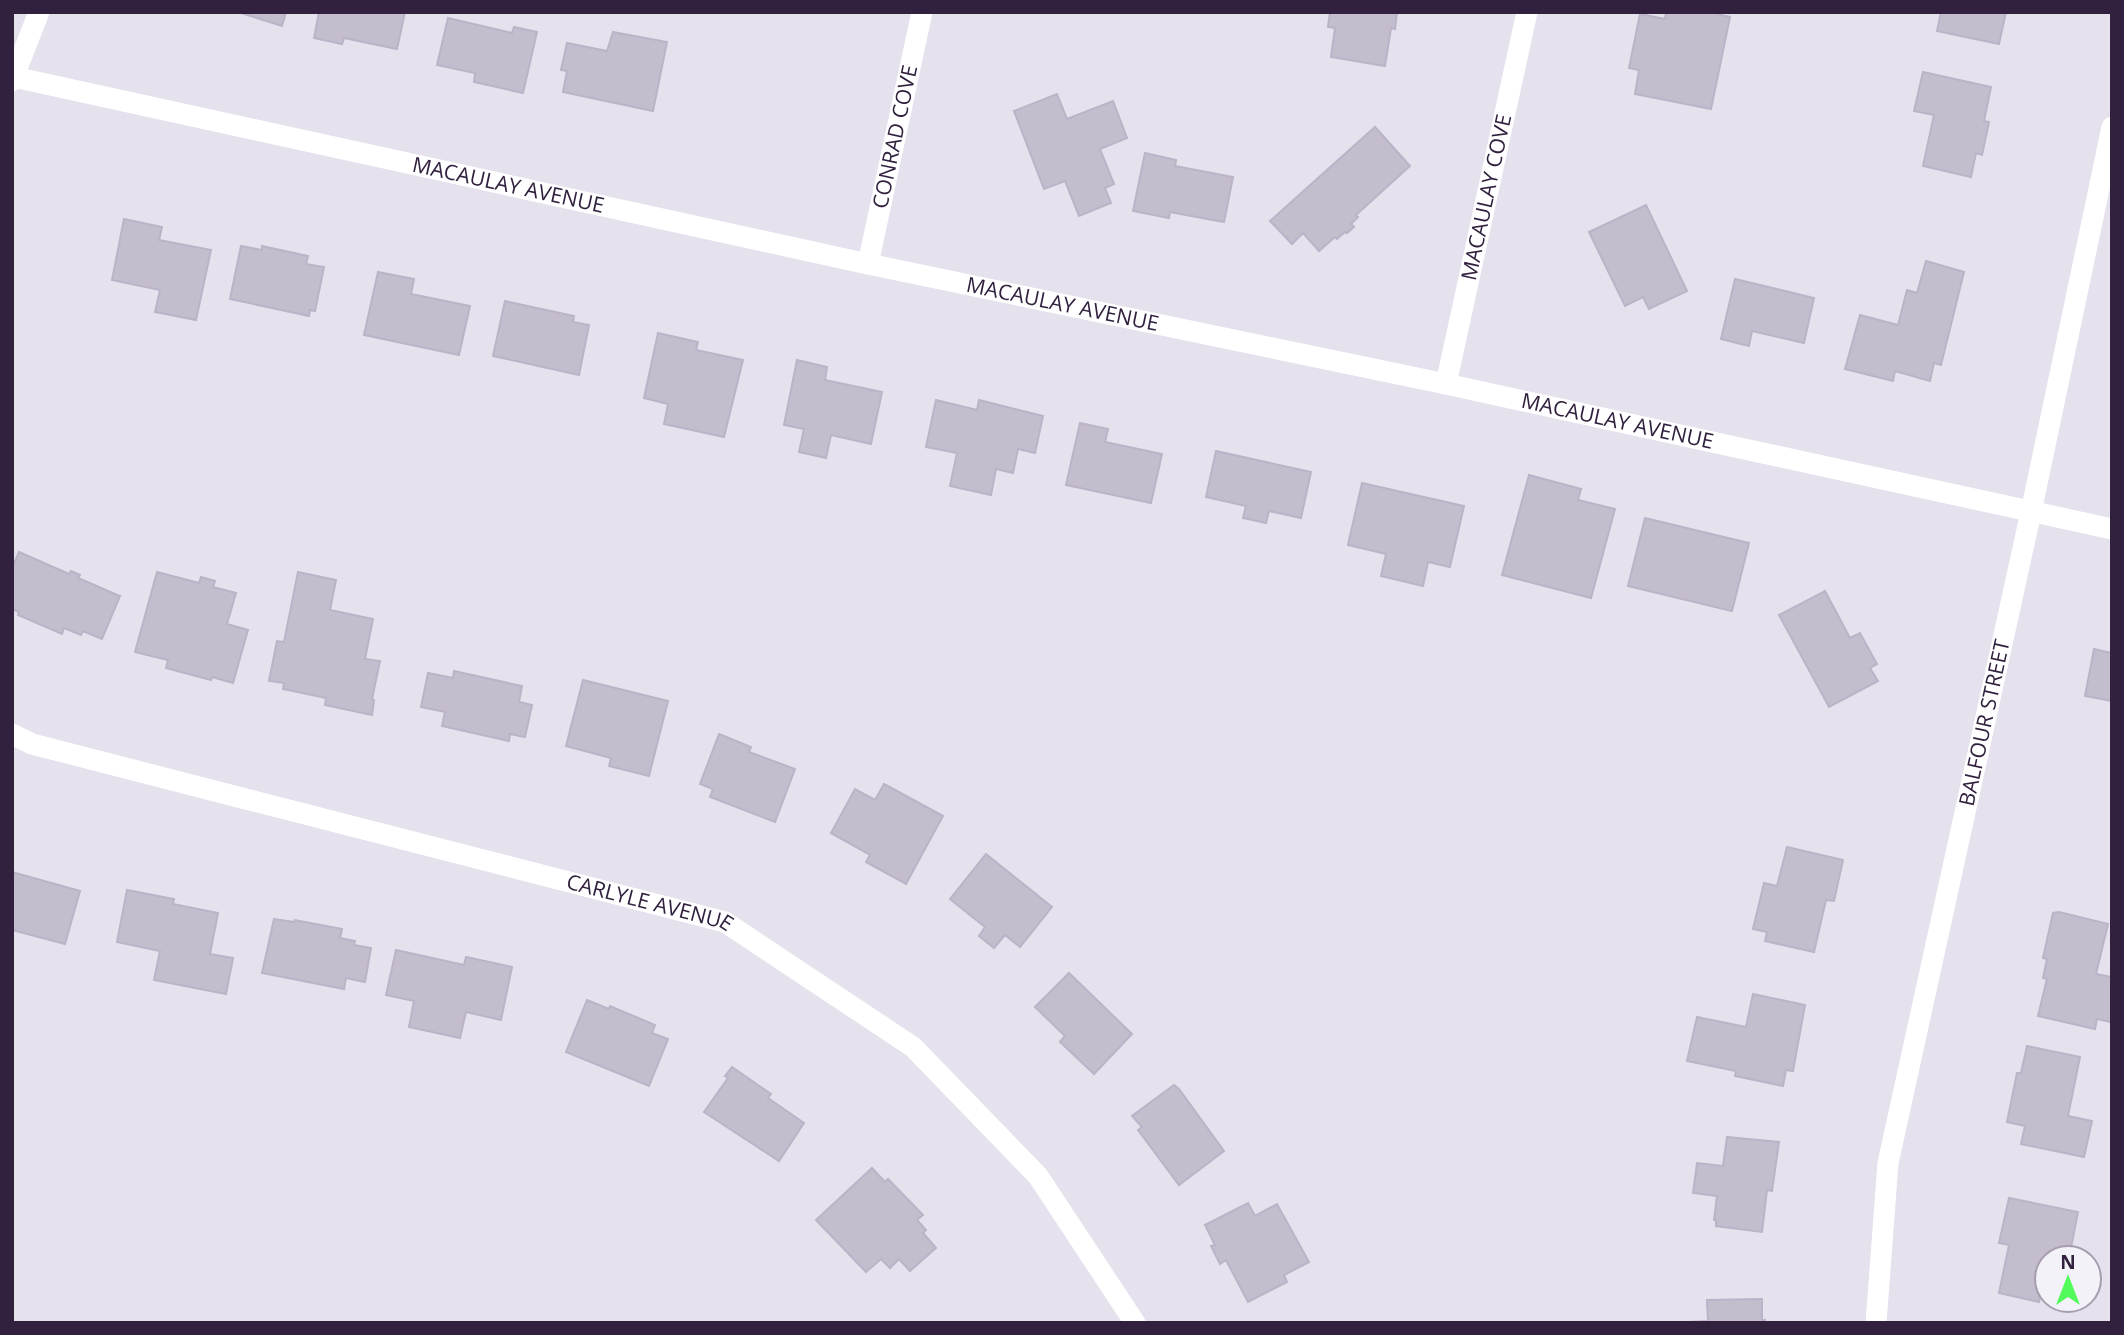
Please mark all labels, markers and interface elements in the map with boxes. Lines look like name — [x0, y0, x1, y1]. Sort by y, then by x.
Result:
street label: CONRAD COVE — [865, 62, 923, 211]
street label: MACAULAY COVE — [1454, 111, 1517, 283]
street label: MACAULAY AVENUE — [410, 150, 607, 219]
street label: MACAULAY AVENUE — [964, 270, 1161, 337]
street label: MACAULAY AVENUE — [1519, 386, 1716, 455]
street label: BALFOUR STREET — [1952, 636, 2016, 809]
street label: CARLYLE AVENUE — [564, 867, 740, 937]
north arrow — [2033, 1244, 2103, 1314]
text: N — [2060, 1249, 2076, 1275]

